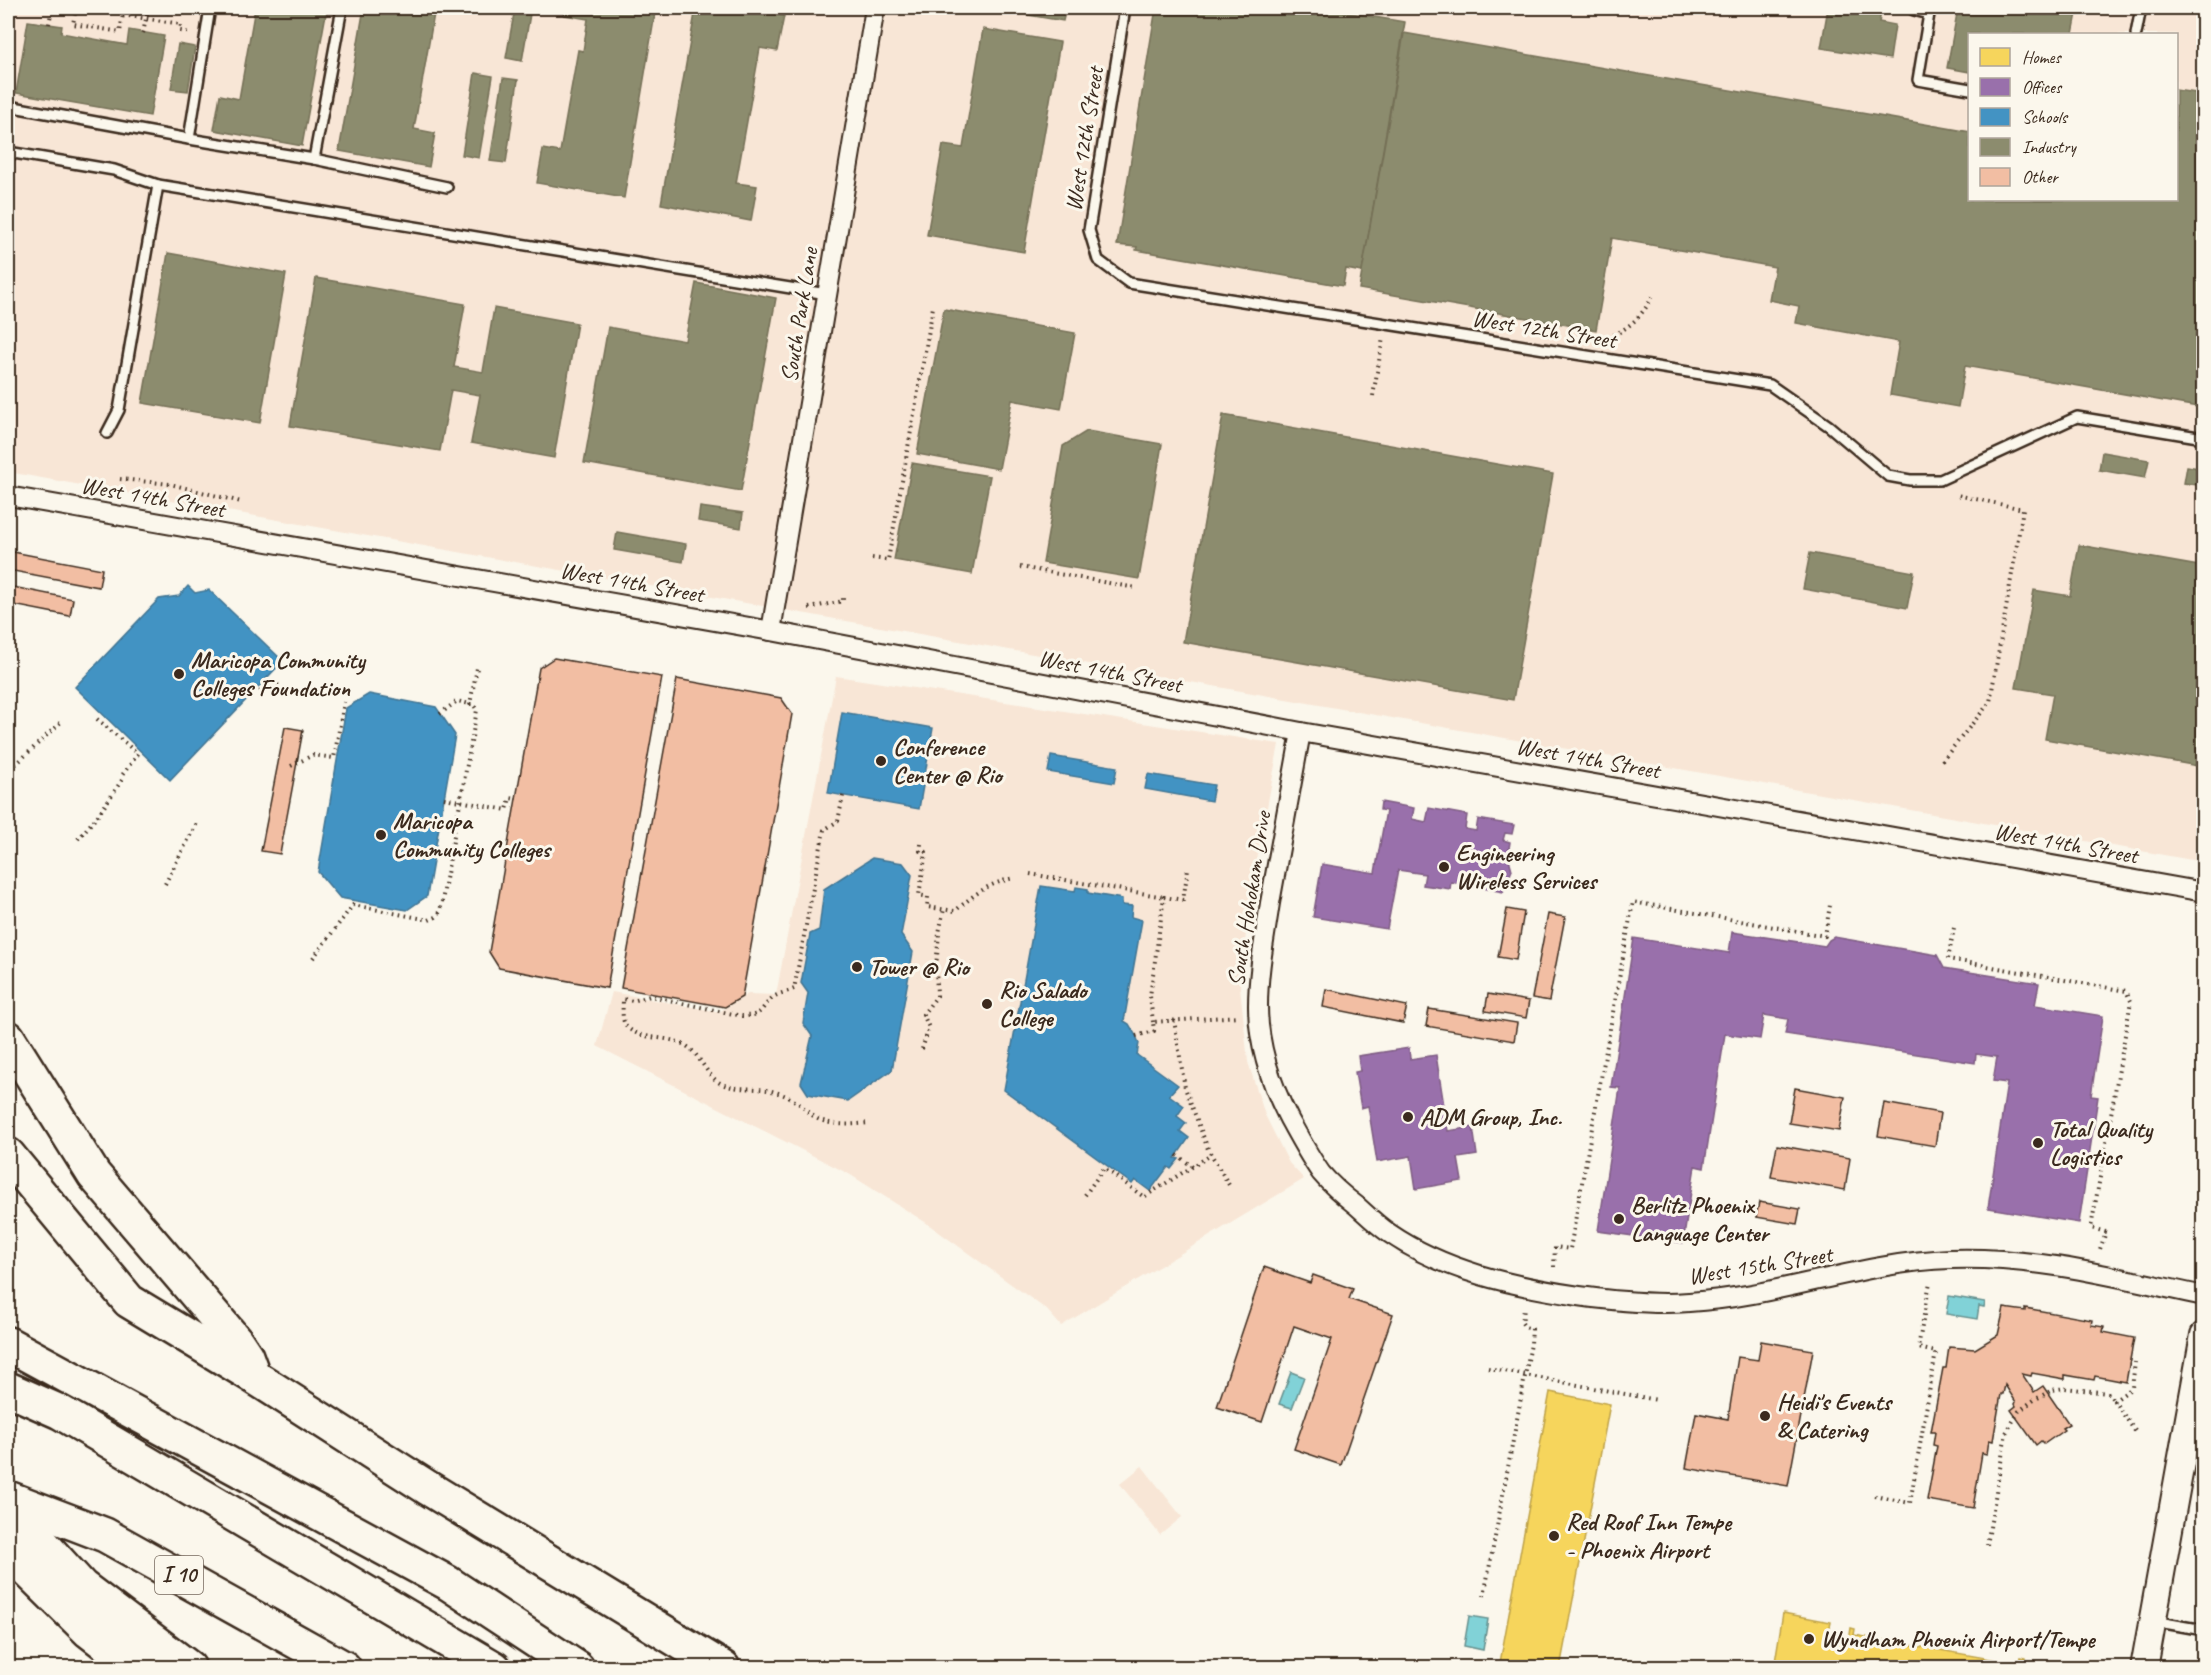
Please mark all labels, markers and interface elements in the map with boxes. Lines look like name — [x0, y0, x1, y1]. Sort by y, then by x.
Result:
legend — [1968, 33, 2178, 201]
text: Homes — [2022, 46, 2062, 68]
street label: West 12th Street — [1058, 63, 1111, 213]
text: Offices — [2022, 76, 2063, 98]
text: Schools — [2022, 106, 2069, 128]
text: Industry — [2022, 136, 2077, 158]
text: Other — [2022, 166, 2059, 188]
street label: South Park Lane — [774, 243, 825, 384]
street label: West 12th Street — [1470, 303, 1620, 356]
street label: West 14th Street — [79, 470, 229, 525]
street label: West 14th Street — [558, 555, 708, 610]
street label: West 14th Street — [1036, 642, 1186, 700]
place label: Maricopa Community Colleges Foundation — [191, 645, 366, 703]
marker: Maricopa Community Colleges Foundation — [172, 667, 186, 681]
street label: West 14th Street — [1514, 731, 1664, 786]
place label: Conference Center @ Rio — [893, 732, 1004, 790]
marker: Conference Center @ Rio — [874, 754, 888, 768]
place label: Maricopa Community Colleges — [393, 806, 552, 864]
street label: South Hohokam Drive — [1220, 807, 1278, 988]
street label: West 14th Street — [1992, 816, 2142, 871]
marker: Maricopa Community Colleges — [374, 828, 388, 842]
place label: Engineering Wireless Services — [1456, 838, 1599, 896]
marker: Engineering Wireless Services — [1437, 860, 1451, 874]
place label: Tower @ Rio — [869, 952, 971, 982]
marker: Tower @ Rio — [850, 960, 864, 974]
place label: Rio Salado College — [999, 975, 1089, 1033]
marker: Rio Salado College — [980, 997, 994, 1011]
place label: ADM Group, Inc. — [1420, 1102, 1563, 1132]
marker: ADM Group, Inc. — [1401, 1110, 1415, 1124]
place label: Total Quality Logistics — [2050, 1114, 2154, 1172]
marker: Total Quality Logistics — [2031, 1136, 2045, 1150]
place label: Berlitz Phoenix Language Center — [1631, 1190, 1771, 1248]
marker: Berlitz Phoenix Language Center — [1612, 1212, 1626, 1226]
street label: West 15th Street — [1686, 1238, 1836, 1291]
place label: Heidi's Events & Catering — [1777, 1387, 1894, 1445]
marker: Heidi's Events & Catering — [1758, 1409, 1772, 1423]
place label: Red Roof Inn Tempe - Phoenix Airport — [1566, 1507, 1733, 1565]
marker: Red Roof Inn Tempe - Phoenix Airport — [1547, 1529, 1561, 1543]
road number: I 10 — [155, 1556, 203, 1594]
place label: Wyndham Phoenix Airport/Tempe — [1821, 1624, 2096, 1654]
marker: Wyndham Phoenix Airport/Tempe — [1802, 1632, 1816, 1646]

